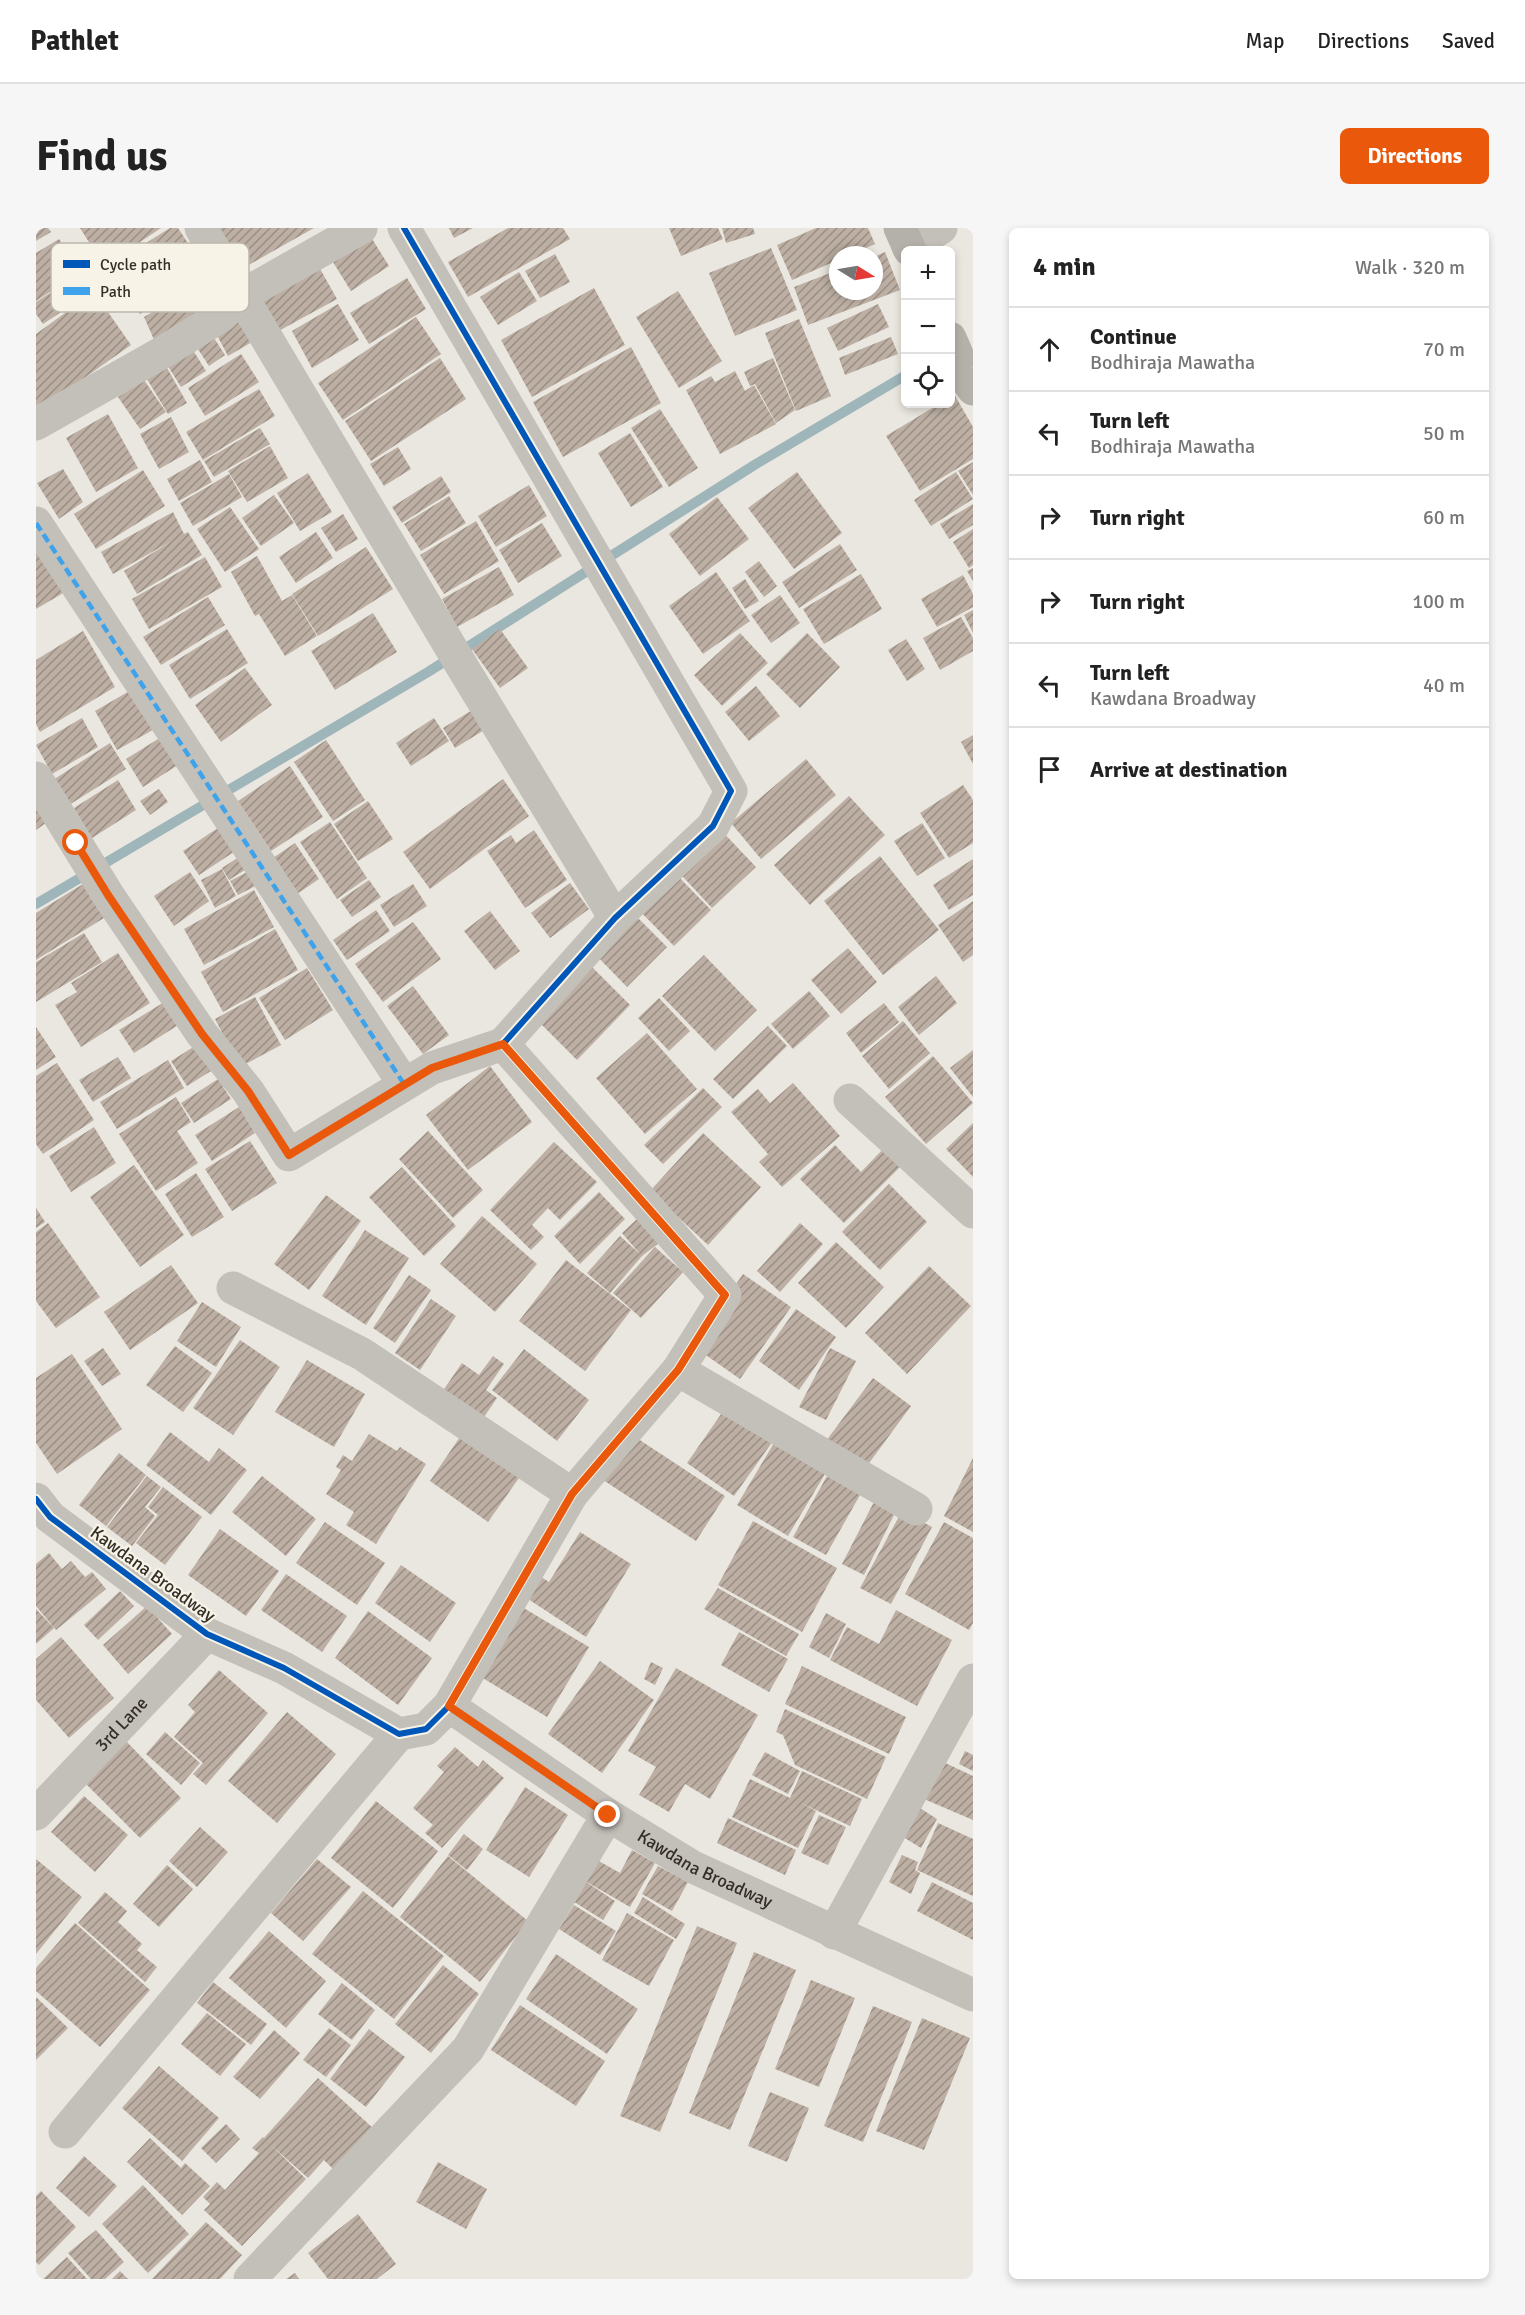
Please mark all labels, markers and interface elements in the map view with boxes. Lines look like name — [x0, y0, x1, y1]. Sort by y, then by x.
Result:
text: Pathlet — [30, 24, 119, 58]
text: Map — [1246, 28, 1284, 54]
text: Directions — [1317, 28, 1409, 54]
text: Saved — [1442, 28, 1495, 54]
button: Directions — [1340, 128, 1489, 184]
text: Find us — [36, 131, 167, 182]
legend — [51, 243, 249, 312]
north arrow — [829, 246, 883, 300]
map controls — [901, 246, 955, 408]
button: + — [901, 246, 955, 300]
text: 4 min — [1033, 251, 1096, 283]
text: Cycle path — [100, 255, 171, 275]
text: Walk · 320 m — [1355, 255, 1465, 280]
text: Path — [100, 282, 131, 302]
button: − — [901, 300, 955, 354]
text: Continue — [1090, 323, 1177, 350]
icon: ahead — [1033, 333, 1066, 366]
text: 70 m — [1423, 337, 1465, 362]
text: Bodhiraja Mawatha — [1090, 350, 1255, 375]
button: locate — [901, 354, 955, 408]
text: Turn left — [1090, 407, 1170, 434]
icon: left — [1033, 417, 1066, 450]
text: 50 m — [1423, 421, 1465, 446]
text: Bodhiraja Mawatha — [1090, 434, 1255, 459]
icon: right — [1033, 501, 1066, 534]
text: Turn right — [1090, 504, 1185, 531]
text: 60 m — [1423, 505, 1465, 530]
icon: right — [1033, 585, 1066, 618]
text: Turn right — [1090, 588, 1185, 615]
text: 100 m — [1412, 589, 1465, 614]
text: Turn left — [1090, 659, 1170, 686]
icon: left — [1033, 669, 1066, 702]
text: 40 m — [1423, 673, 1465, 698]
text: Kawdana Broadway — [1090, 686, 1256, 711]
icon: arrive — [1033, 753, 1066, 786]
text: Arrive at destination — [1090, 756, 1287, 783]
route start — [62, 829, 88, 855]
street label: Kawdana Broadway — [86, 1521, 220, 1627]
street label: 3rd Lane — [90, 1692, 152, 1756]
route end — [594, 1801, 620, 1827]
street label: Kawdana Broadway — [633, 1825, 777, 1913]

